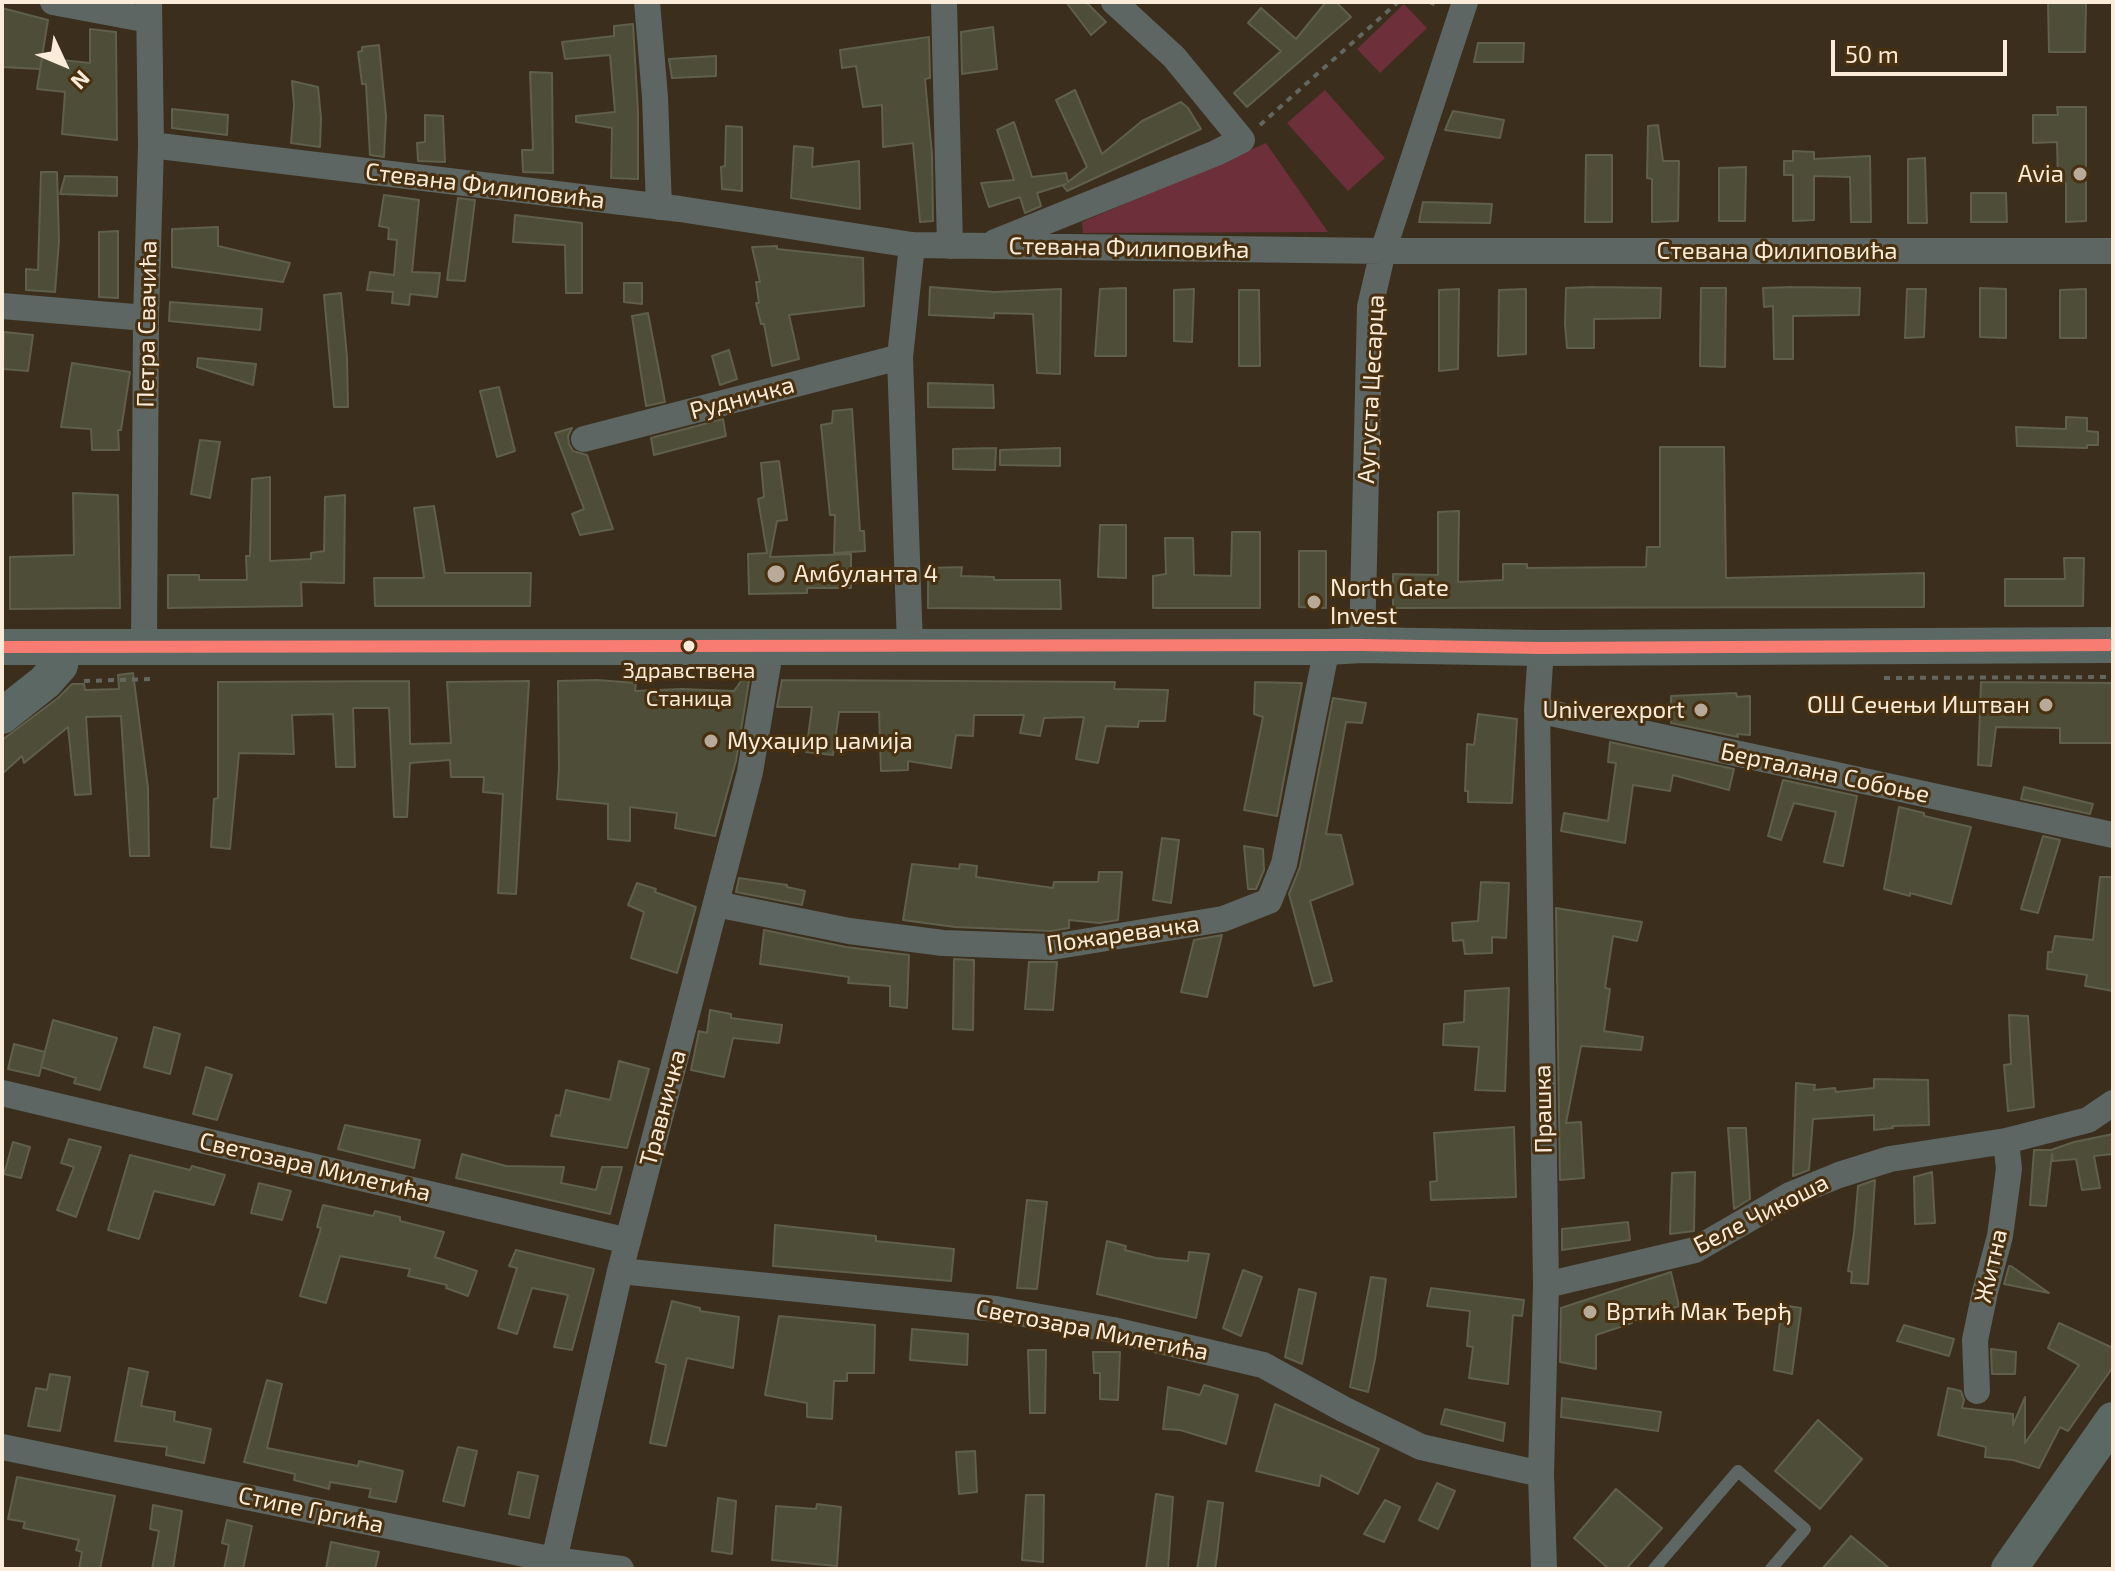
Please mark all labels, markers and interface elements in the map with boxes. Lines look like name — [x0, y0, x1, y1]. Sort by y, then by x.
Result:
north arrow — [24, 24, 104, 104]
scale bar — [1835, 24, 2011, 74]
text: 50 m — [1845, 39, 1899, 68]
text: N — [66, 66, 96, 95]
street label: Стевана Филиповића — [364, 157, 606, 215]
place label: Avia — [2018, 160, 2064, 188]
marker: Avia — [2071, 165, 2089, 183]
street label: Стевана Филиповића — [1008, 232, 1250, 264]
street label: Стевана Филиповића — [1657, 237, 1897, 265]
street label: Петра Свачића — [131, 240, 163, 408]
street label: Аугуста Цесарца — [1352, 294, 1390, 484]
street label: Рудничка — [687, 370, 797, 426]
place label: Амбуланта 4 — [794, 560, 938, 588]
marker: Амбуланта 4 — [765, 563, 787, 585]
place label: North Gate Invest — [1330, 574, 1449, 630]
marker: North Gate Invest — [1305, 593, 1323, 611]
marker: Здравствена Станица — [681, 638, 697, 654]
place label: Здравствена Станица — [623, 658, 755, 710]
place label: ОШ Сечењи Иштван — [1807, 691, 2030, 719]
place label: Univerexport — [1542, 696, 1685, 724]
marker: ОШ Сечењи Иштван — [2037, 696, 2055, 714]
marker: Univerexport — [1692, 701, 1710, 719]
place label: Мухаџир џамија — [727, 727, 913, 755]
marker: Мухаџир џамија — [702, 732, 720, 750]
street label: Берталана Собоње — [1718, 737, 1932, 809]
street label: Пожаревачка — [1045, 909, 1201, 959]
street label: Травничка — [634, 1047, 692, 1169]
street label: Прашка — [1528, 1064, 1558, 1154]
street label: Светозара Милетића — [197, 1126, 433, 1208]
street label: Беле Чикоша — [1689, 1168, 1833, 1260]
street label: Житна — [1969, 1226, 2013, 1306]
street label: Светозара Милетића — [973, 1293, 1211, 1367]
place label: Вртић Мак Ђерђ — [1606, 1298, 1791, 1326]
marker: Вртић Мак Ђерђ — [1581, 1303, 1599, 1321]
street label: Стипе Гргића — [236, 1481, 386, 1539]

